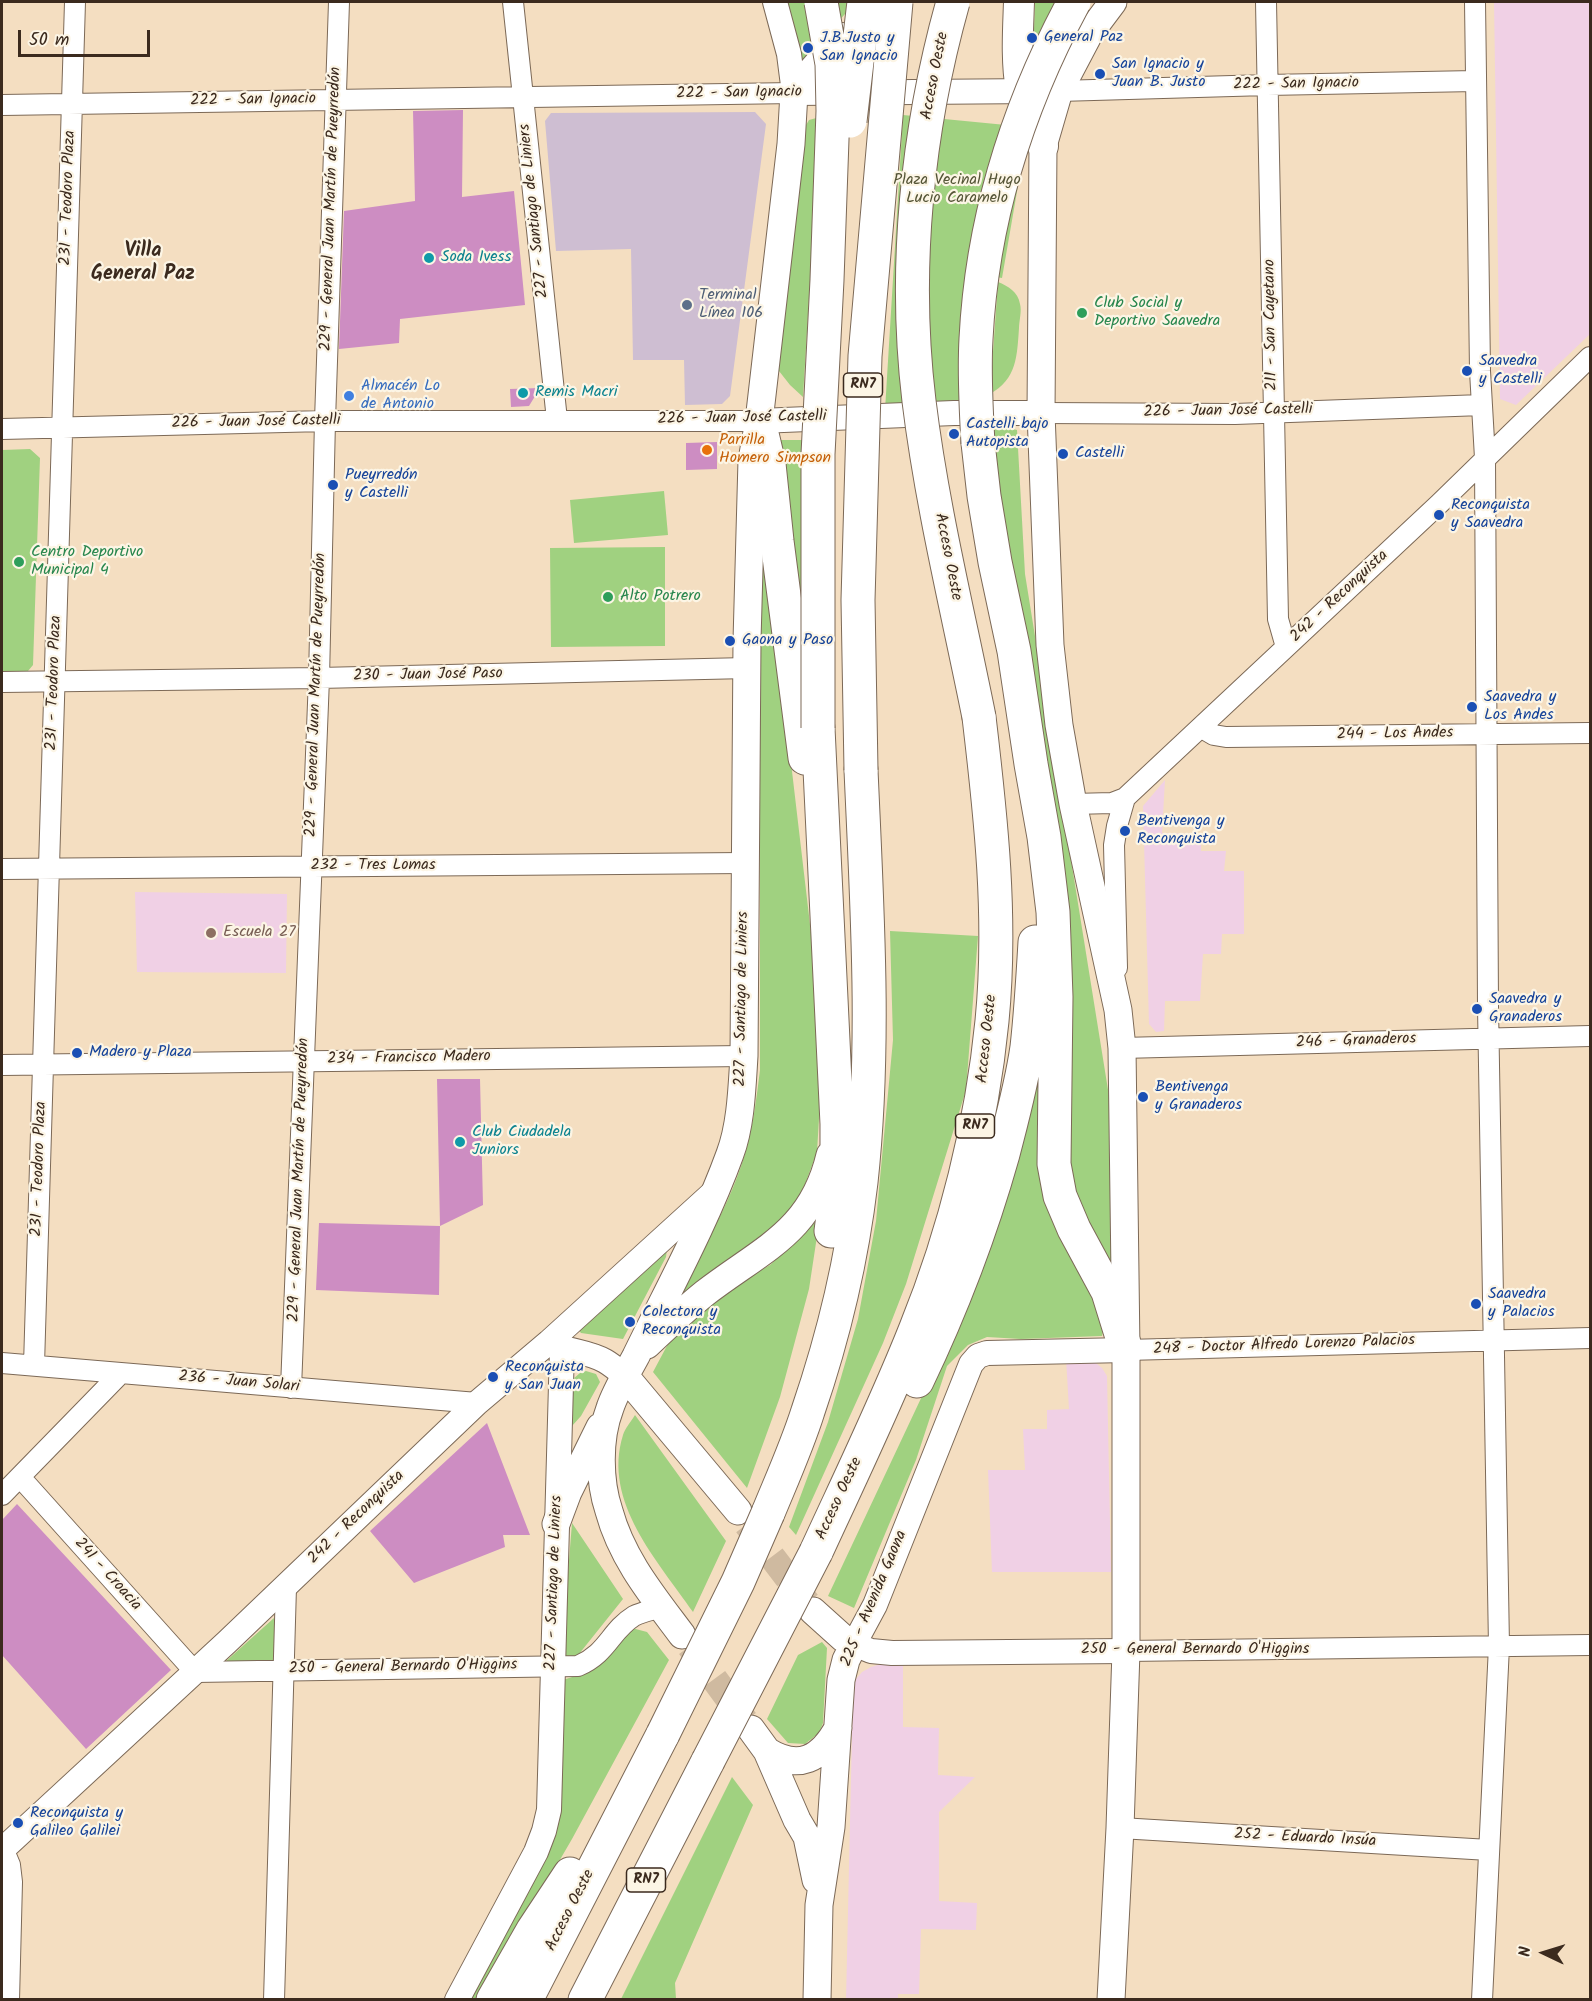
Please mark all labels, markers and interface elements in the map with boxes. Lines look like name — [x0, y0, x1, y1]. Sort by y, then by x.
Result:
scale bar — [21, 18, 153, 56]
text: 50 m — [29, 26, 69, 55]
place label: General Paz — [1044, 28, 1123, 48]
place label: J.B.Justo y San Ignacio — [820, 29, 898, 67]
street label: Acceso Oeste — [918, 31, 954, 121]
marker: General Paz — [1025, 31, 1039, 45]
marker: J.B.Justo y San Ignacio — [801, 41, 815, 55]
place label: San Ignacio y Juan B. Justo — [1112, 55, 1205, 93]
street label: 229 - General Juan Martín de Pueyrredón — [317, 66, 347, 352]
marker: San Ignacio y Juan B. Justo — [1093, 67, 1107, 81]
street label: 222 - San Ignacio — [1233, 74, 1359, 96]
street label: 222 - San Ignacio — [676, 83, 802, 105]
street label: 222 - San Ignacio — [190, 90, 316, 112]
street label: 227 - Santiago de Liniers — [516, 123, 554, 299]
street label: 231 - Teodoro Plaza — [57, 130, 81, 266]
park label: Plaza Vecinal Hugo Lucio Caramelo — [893, 171, 1021, 209]
district label: Villa General Paz — [91, 241, 195, 288]
place label: Soda Ivess — [441, 248, 511, 268]
marker: Soda Ivess — [422, 251, 436, 265]
street label: 211 - San Cayetano — [1261, 259, 1283, 391]
place label: Terminal Línea 106 — [699, 286, 763, 324]
place label: Club Social y Deportivo Saavedra — [1094, 294, 1220, 332]
marker: Terminal Línea 106 — [680, 298, 694, 312]
marker: Club Social y Deportivo Saavedra — [1075, 306, 1089, 320]
place label: Saavedra y Castelli — [1479, 352, 1542, 390]
marker: Saavedra y Castelli — [1460, 364, 1474, 378]
road number: RN7 — [844, 373, 882, 397]
place label: Almacén Lo de Antonio — [361, 377, 440, 415]
place label: Remis Macri — [535, 383, 618, 403]
marker: Remis Macri — [516, 386, 530, 400]
marker: Almacén Lo de Antonio — [342, 389, 356, 403]
street label: 226 - Juan José Castelli — [1143, 401, 1313, 423]
street label: 226 - Juan José Castelli — [657, 408, 827, 430]
street label: 226 - Juan José Castelli — [171, 412, 341, 434]
place label: Castelli bajo Autopista — [966, 415, 1049, 453]
marker: Castelli bajo Autopista — [947, 427, 961, 441]
place label: Parrilla Homero Simpson — [719, 431, 831, 469]
marker: Parrilla Homero Simpson — [700, 443, 714, 457]
place label: Castelli — [1075, 444, 1124, 464]
marker: Castelli — [1056, 447, 1070, 461]
place label: Pueyrredón y Castelli — [345, 466, 418, 504]
marker: Pueyrredón y Castelli — [326, 478, 340, 492]
place label: Reconquista y Saavedra — [1451, 496, 1530, 534]
marker: Reconquista y Saavedra — [1432, 508, 1446, 522]
street label: Acceso Oeste — [929, 512, 965, 602]
place label: Centro Deportivo Municipal 4 — [31, 543, 143, 581]
street label: 242 - Reconquista — [1287, 547, 1393, 647]
street label: 229 - General Juan Martín de Pueyrredón — [302, 552, 332, 838]
marker: Centro Deportivo Municipal 4 — [12, 555, 26, 569]
place label: Alto Potrero — [620, 587, 701, 607]
marker: Alto Potrero — [601, 590, 615, 604]
street label: 231 - Teodoro Plaza — [43, 615, 67, 751]
place label: Gaona y Paso — [742, 631, 833, 651]
marker: Gaona y Paso — [723, 634, 737, 648]
street label: 230 - Juan José Paso — [353, 665, 503, 687]
place label: Saavedra y Los Andes — [1484, 688, 1556, 726]
marker: Saavedra y Los Andes — [1465, 700, 1479, 714]
street label: 244 - Los Andes — [1337, 724, 1453, 746]
place label: Bentivenga y Reconquista — [1137, 812, 1224, 850]
marker: Bentivenga y Reconquista — [1118, 824, 1132, 838]
street label: 232 - Tres Lomas — [310, 856, 436, 876]
street label: 227 - Santiago de Liniers — [732, 911, 754, 1087]
place label: Escuela 27 — [223, 923, 296, 943]
marker: Escuela 27 — [204, 926, 218, 940]
place label: Saavedra y Granaderos — [1489, 990, 1562, 1028]
street label: Acceso Oeste — [974, 994, 1002, 1084]
marker: Saavedra y Granaderos — [1470, 1002, 1484, 1016]
street label: 246 - Granaderos — [1296, 1030, 1416, 1054]
street label: 229 - General Juan Martín de Pueyrredón — [285, 1037, 315, 1323]
place label: Madero y Plaza — [89, 1043, 192, 1063]
marker: Madero y Plaza — [70, 1046, 84, 1060]
street label: 234 - Francisco Madero — [327, 1048, 491, 1070]
place label: Bentivenga y Granaderos — [1155, 1078, 1242, 1116]
marker: Bentivenga y Granaderos — [1136, 1090, 1150, 1104]
street label: 231 - Teodoro Plaza — [28, 1101, 52, 1237]
road number: RN7 — [956, 1114, 994, 1138]
place label: Club Ciudadela Juniors — [472, 1123, 571, 1161]
marker: Club Ciudadela Juniors — [453, 1135, 467, 1149]
place label: Saavedra y Palacios — [1488, 1285, 1555, 1323]
marker: Saavedra y Palacios — [1469, 1297, 1483, 1311]
place label: Colectora y Reconquista — [642, 1303, 721, 1341]
marker: Colectora y Reconquista — [623, 1315, 637, 1329]
street label: 248 - Doctor Alfredo Lorenzo Palacios — [1153, 1332, 1415, 1360]
place label: Reconquista y San Juan — [505, 1358, 584, 1396]
street label: 236 - Juan Solari — [178, 1368, 300, 1398]
marker: Reconquista y San Juan — [486, 1370, 500, 1384]
street label: Acceso Oeste — [813, 1455, 867, 1543]
street label: 242 - Reconquista — [305, 1467, 409, 1569]
street label: 227 - Santiago de Liniers — [542, 1495, 568, 1671]
street label: 225 - Avenida Gaona — [838, 1528, 912, 1670]
street label: 241 - Croacia — [69, 1535, 145, 1615]
street label: 250 - General Bernardo O'Higgins — [1081, 1640, 1309, 1660]
street label: 250 - General Bernardo O'Higgins — [289, 1656, 517, 1680]
place label: Reconquista y Galileo Galilei — [30, 1804, 123, 1842]
marker: Reconquista y Galileo Galilei — [11, 1816, 25, 1830]
street label: 252 - Eduardo Insúa — [1233, 1826, 1377, 1852]
street label: Acceso Oeste — [542, 1867, 600, 1955]
road number: RN7 — [626, 1868, 666, 1892]
north arrow — [1514, 1923, 1574, 1983]
text: N — [1513, 1946, 1538, 1958]

